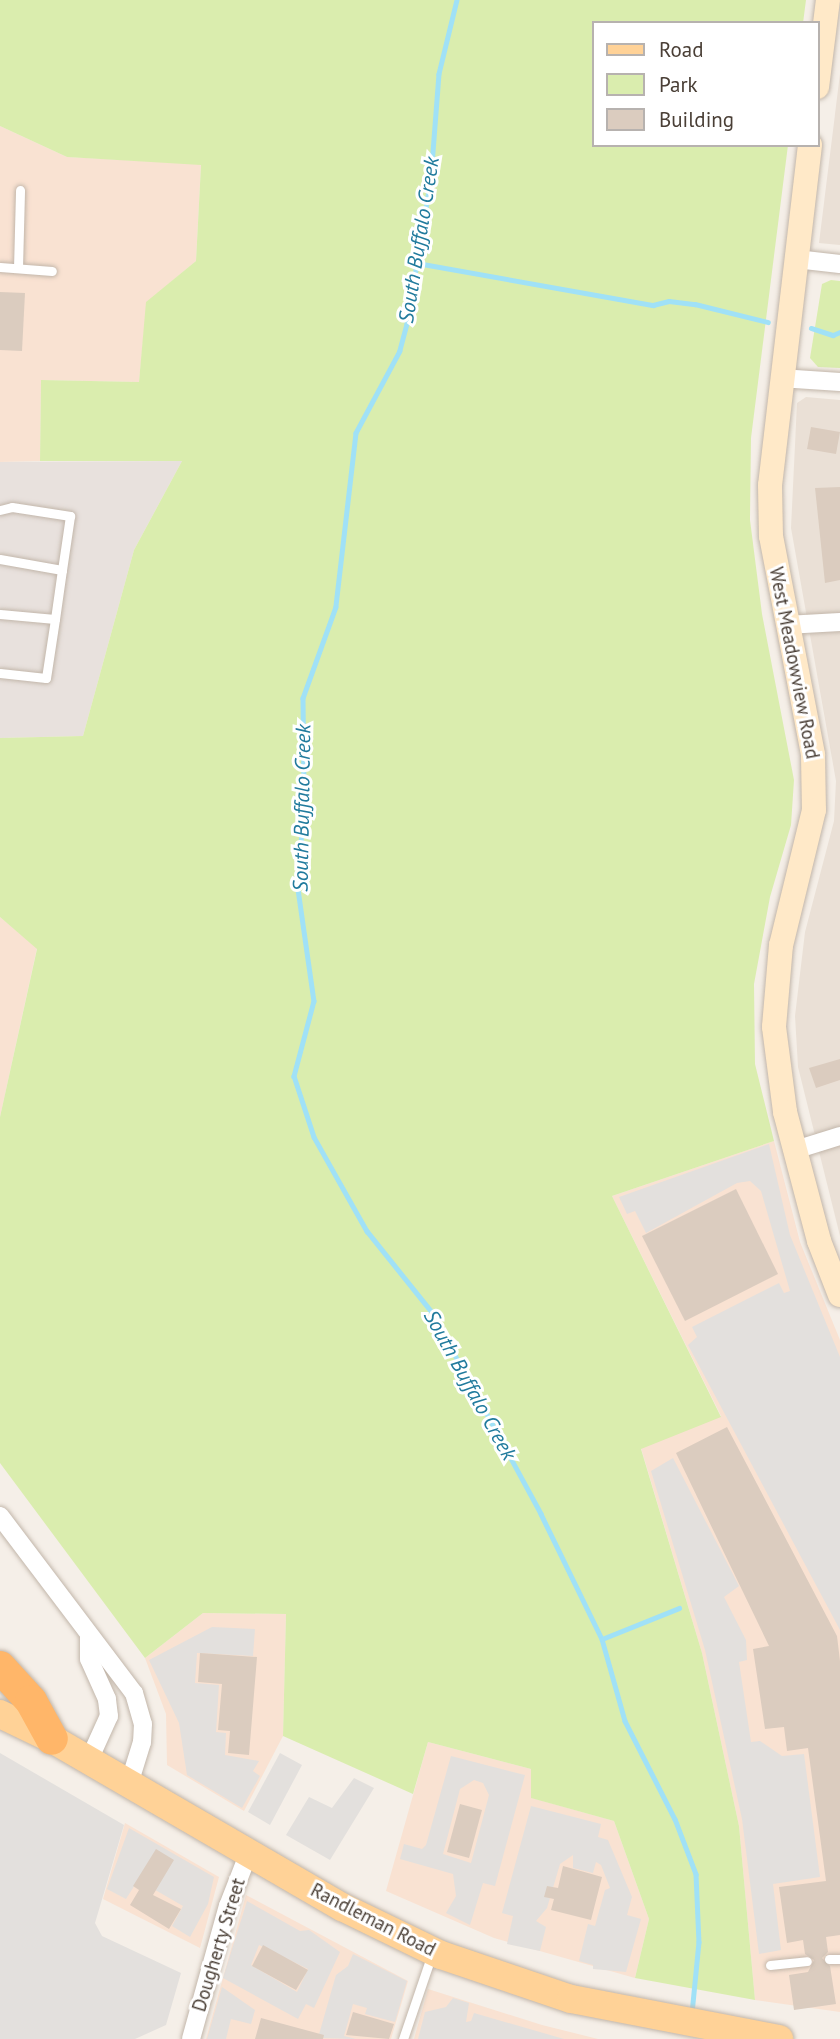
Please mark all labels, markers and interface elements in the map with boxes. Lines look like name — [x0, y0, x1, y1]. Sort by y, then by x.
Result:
legend — [592, 21, 819, 147]
text: Road — [659, 36, 703, 63]
text: Park — [659, 71, 698, 98]
text: Building — [659, 106, 734, 133]
water label: South Buffalo Creek — [393, 155, 445, 325]
street label: West Meadowview Road — [764, 565, 824, 761]
water label: South Buffalo Creek — [288, 724, 316, 892]
water label: South Buffalo Creek — [418, 1306, 522, 1464]
street label: Dougherty Street — [188, 1875, 250, 2015]
street label: Randleman Road — [307, 1879, 439, 1961]

